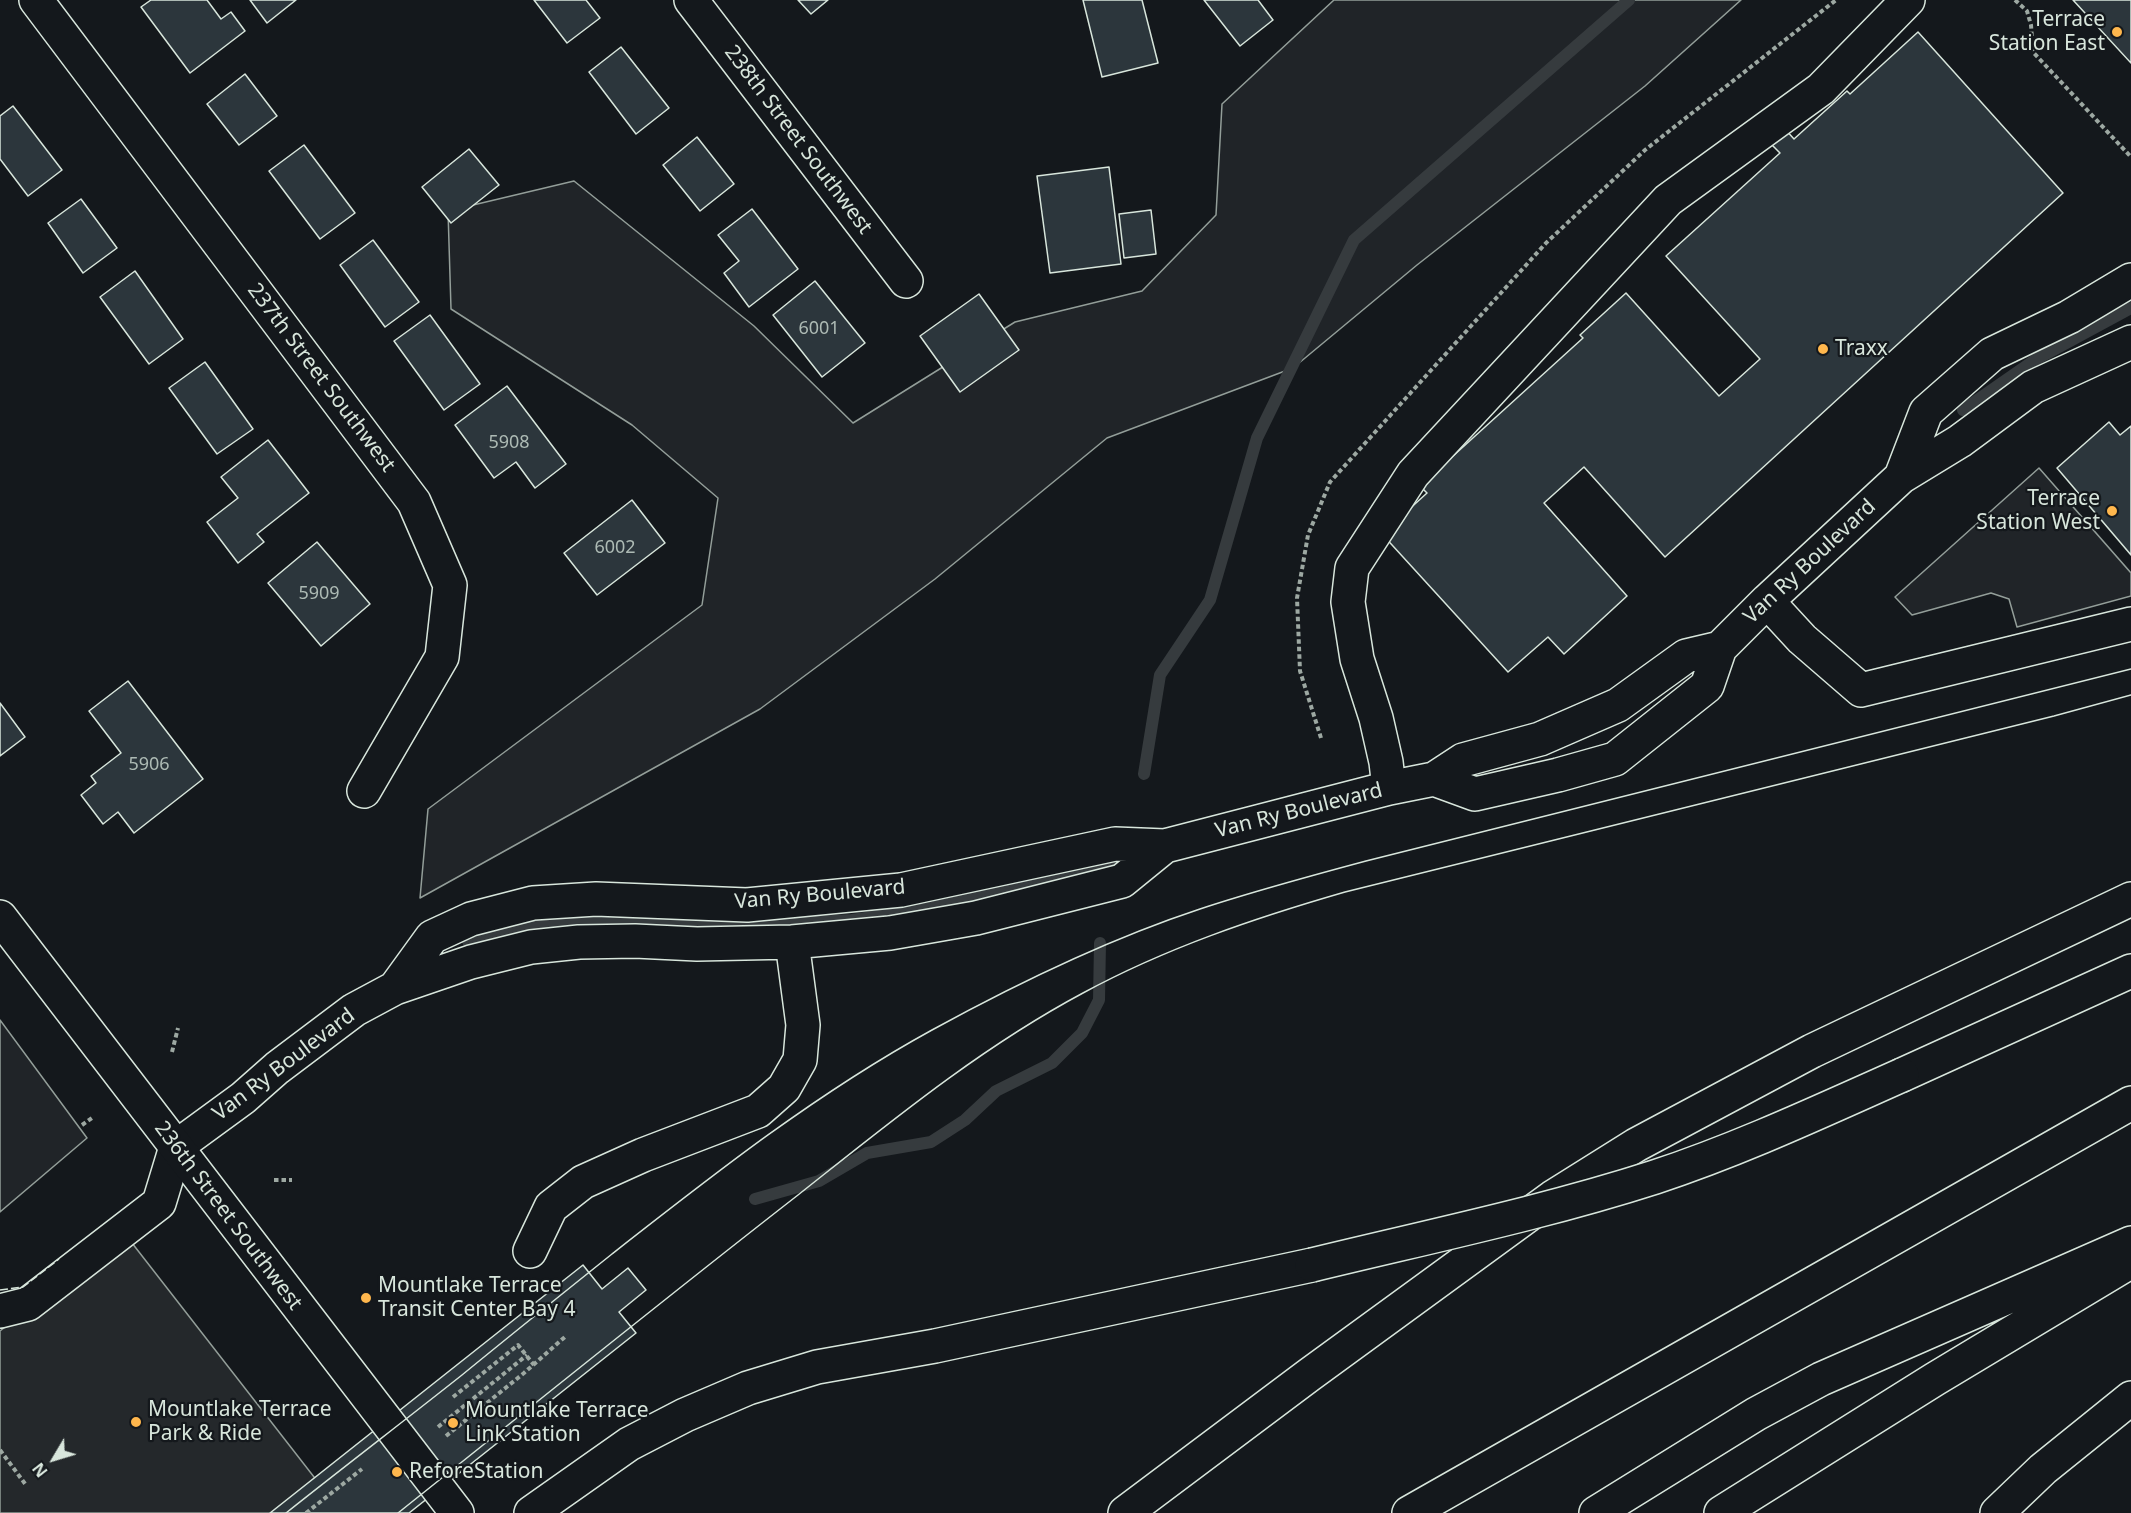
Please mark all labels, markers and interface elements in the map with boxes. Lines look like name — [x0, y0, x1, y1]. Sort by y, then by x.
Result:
place label: Terrace Station East — [1989, 7, 2105, 57]
marker: Terrace Station East — [2110, 25, 2124, 39]
street label: 238th Street Southwest — [719, 41, 877, 239]
street label: 237th Street Southwest — [242, 279, 400, 477]
house number: 6001 — [798, 318, 840, 340]
place label: Traxx — [1835, 336, 1888, 362]
marker: Traxx — [1816, 342, 1830, 356]
house number: 5908 — [488, 432, 530, 454]
place label: Terrace Station West — [1976, 486, 2100, 536]
street label: Van Ry Boulevard — [1739, 494, 1881, 630]
marker: Terrace Station West — [2105, 504, 2119, 518]
house number: 6002 — [594, 537, 636, 559]
house number: 5909 — [298, 583, 340, 605]
house number: 5906 — [128, 754, 170, 776]
street label: Van Ry Boulevard — [1213, 778, 1385, 844]
street label: Van Ry Boulevard — [734, 875, 906, 915]
street label: Van Ry Boulevard — [208, 1003, 360, 1127]
street label: 236th Street Southwest — [149, 1117, 307, 1315]
place label: Mountlake Terrace Transit Center Bay 4 — [378, 1273, 575, 1323]
marker: Mountlake Terrace Transit Center Bay 4 — [359, 1291, 373, 1305]
place label: Mountlake Terrace Park & Ride — [148, 1397, 332, 1447]
place label: Mountlake Terrace Link Station — [465, 1398, 649, 1448]
marker: Mountlake Terrace Park & Ride — [129, 1415, 143, 1429]
marker: Mountlake Terrace Link Station — [446, 1416, 460, 1430]
north arrow — [24, 1429, 84, 1489]
text: N — [27, 1458, 52, 1482]
place label: ReforeStation — [409, 1459, 544, 1485]
marker: ReforeStation — [390, 1465, 404, 1479]

